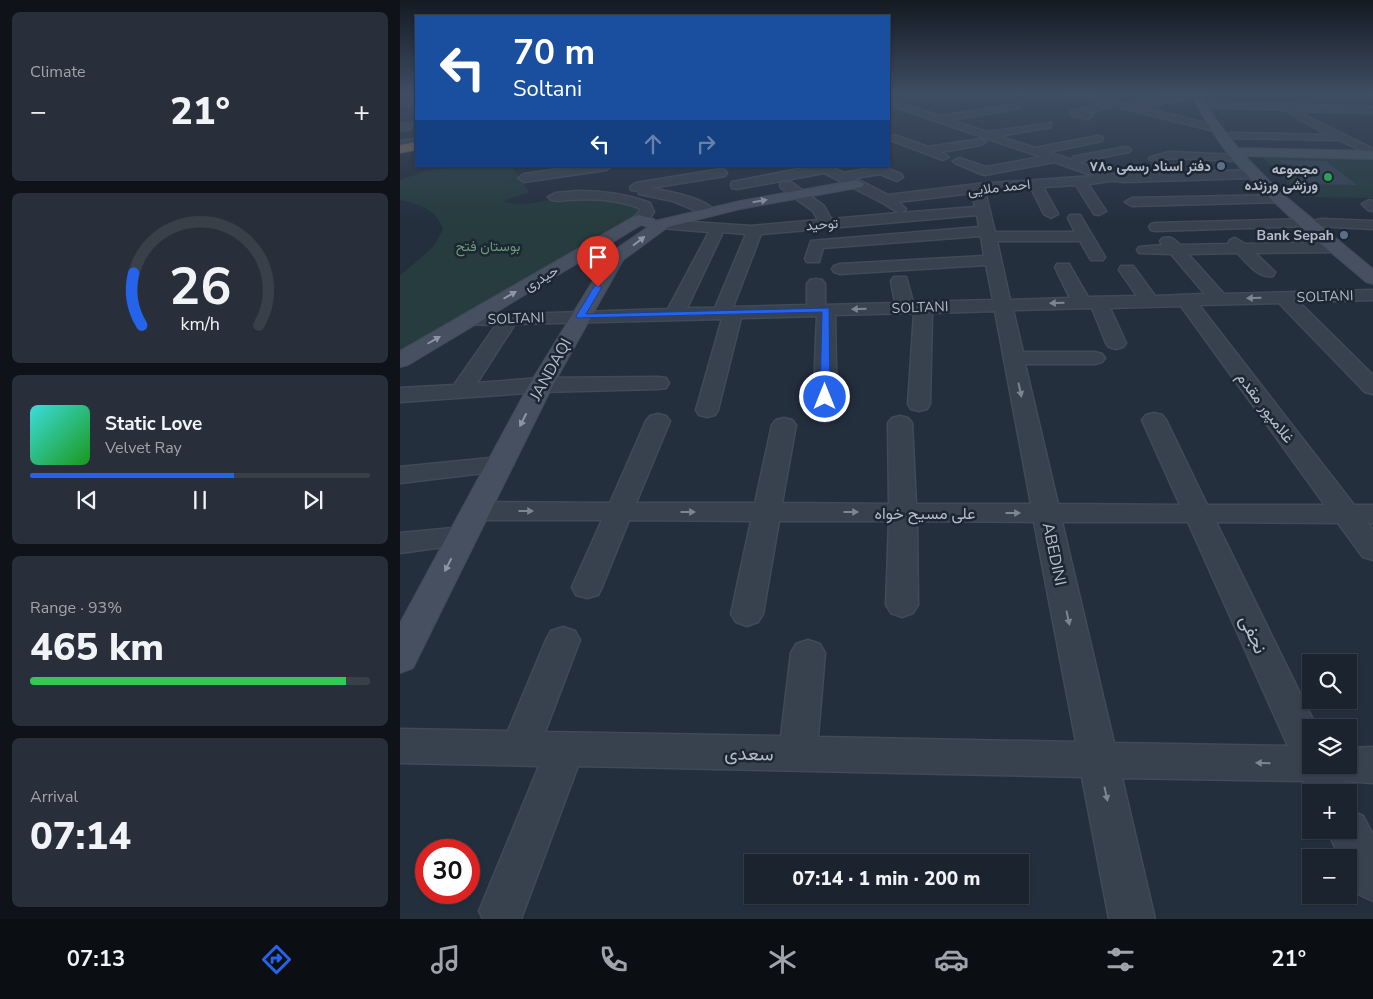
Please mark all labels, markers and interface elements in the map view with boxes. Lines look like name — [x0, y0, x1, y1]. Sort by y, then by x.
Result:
text: 70 m — [513, 29, 595, 76]
icon: left — [430, 35, 495, 100]
text: Climate — [30, 61, 85, 83]
text: Soltani — [513, 74, 582, 104]
text: 21° — [170, 86, 230, 137]
text: − — [30, 93, 47, 131]
text: + — [353, 93, 370, 131]
icon: left — [586, 130, 614, 158]
icon: ahead — [639, 130, 667, 158]
icon: right — [692, 130, 720, 158]
place label: دفتر اسناد رسمی ۷۸۰ — [1089, 157, 1211, 176]
marker: دفتر اسناد رسمی ۷۸۰ — [1215, 160, 1227, 172]
place label: مجموعه ورزشی ورزنده — [1244, 160, 1318, 195]
marker: مجموعه ورزشی ورزنده — [1322, 171, 1334, 183]
street label: احمد ملایی — [967, 175, 1031, 200]
one-way arrow — [753, 197, 769, 205]
street label: توحید — [805, 214, 839, 235]
place label: Bank Sepah — [1257, 226, 1334, 245]
marker: Bank Sepah — [1338, 229, 1350, 241]
one-way arrow — [632, 235, 645, 246]
pin — [577, 236, 619, 287]
park label: بوستان فتح — [456, 237, 520, 257]
icon: arrive — [584, 243, 612, 271]
text: 26 — [169, 251, 231, 322]
street label: حیدری — [521, 261, 562, 296]
street label: SOLTANI — [1296, 286, 1354, 307]
one-way arrow — [503, 291, 517, 300]
one-way arrow — [1246, 294, 1262, 302]
street label: SOLTANI — [891, 297, 949, 318]
one-way arrow — [1049, 300, 1065, 308]
one-way arrow — [851, 305, 867, 313]
street label: SOLTANI — [487, 308, 545, 329]
text: km/h — [180, 312, 220, 336]
street label: JANDAQI — [524, 334, 577, 406]
one-way arrow — [427, 335, 440, 344]
street label: غلامپور مقدم — [1231, 367, 1299, 448]
position arrow — [798, 370, 850, 422]
one-way arrow — [1017, 382, 1025, 398]
text: Static Love — [105, 411, 202, 437]
one-way arrow — [519, 413, 527, 428]
text: Velvet Ray — [105, 437, 182, 459]
icon: previous — [73, 486, 101, 514]
icon: pause — [186, 486, 214, 514]
icon: next — [299, 486, 327, 514]
street label: علی مسیح خواه — [875, 503, 975, 525]
one-way arrow — [518, 507, 534, 515]
one-way arrow — [681, 508, 697, 516]
one-way arrow — [843, 508, 859, 516]
one-way arrow — [1006, 509, 1022, 517]
street label: ABEDINI — [1037, 521, 1071, 588]
one-way arrow — [444, 557, 452, 572]
text: Range · 93% — [30, 597, 122, 619]
one-way arrow — [1065, 610, 1073, 626]
street label: نجفی — [1233, 611, 1273, 658]
text: 465 km — [30, 622, 164, 673]
map controls — [1302, 654, 1357, 904]
button: search — [1302, 654, 1357, 709]
button: layers — [1302, 719, 1357, 774]
street label: سعدی — [724, 741, 774, 767]
one-way arrow — [1254, 759, 1270, 767]
button: + — [1302, 784, 1357, 839]
text: Arrival — [30, 786, 78, 808]
one-way arrow — [1102, 786, 1110, 801]
text: 07:14 — [30, 811, 131, 862]
speed limit sign: 30 — [415, 839, 480, 904]
button: − — [1302, 849, 1357, 904]
text: 07:14 · 1 min · 200 m — [793, 866, 980, 892]
icon: directions — [259, 942, 294, 977]
icon: music — [428, 942, 463, 977]
icon: phone — [596, 942, 631, 977]
icon: climate — [765, 942, 800, 977]
icon: car — [934, 942, 969, 977]
icon: filters — [1103, 942, 1138, 977]
text: 07:13 — [67, 944, 125, 974]
text: 21° — [1271, 944, 1306, 974]

